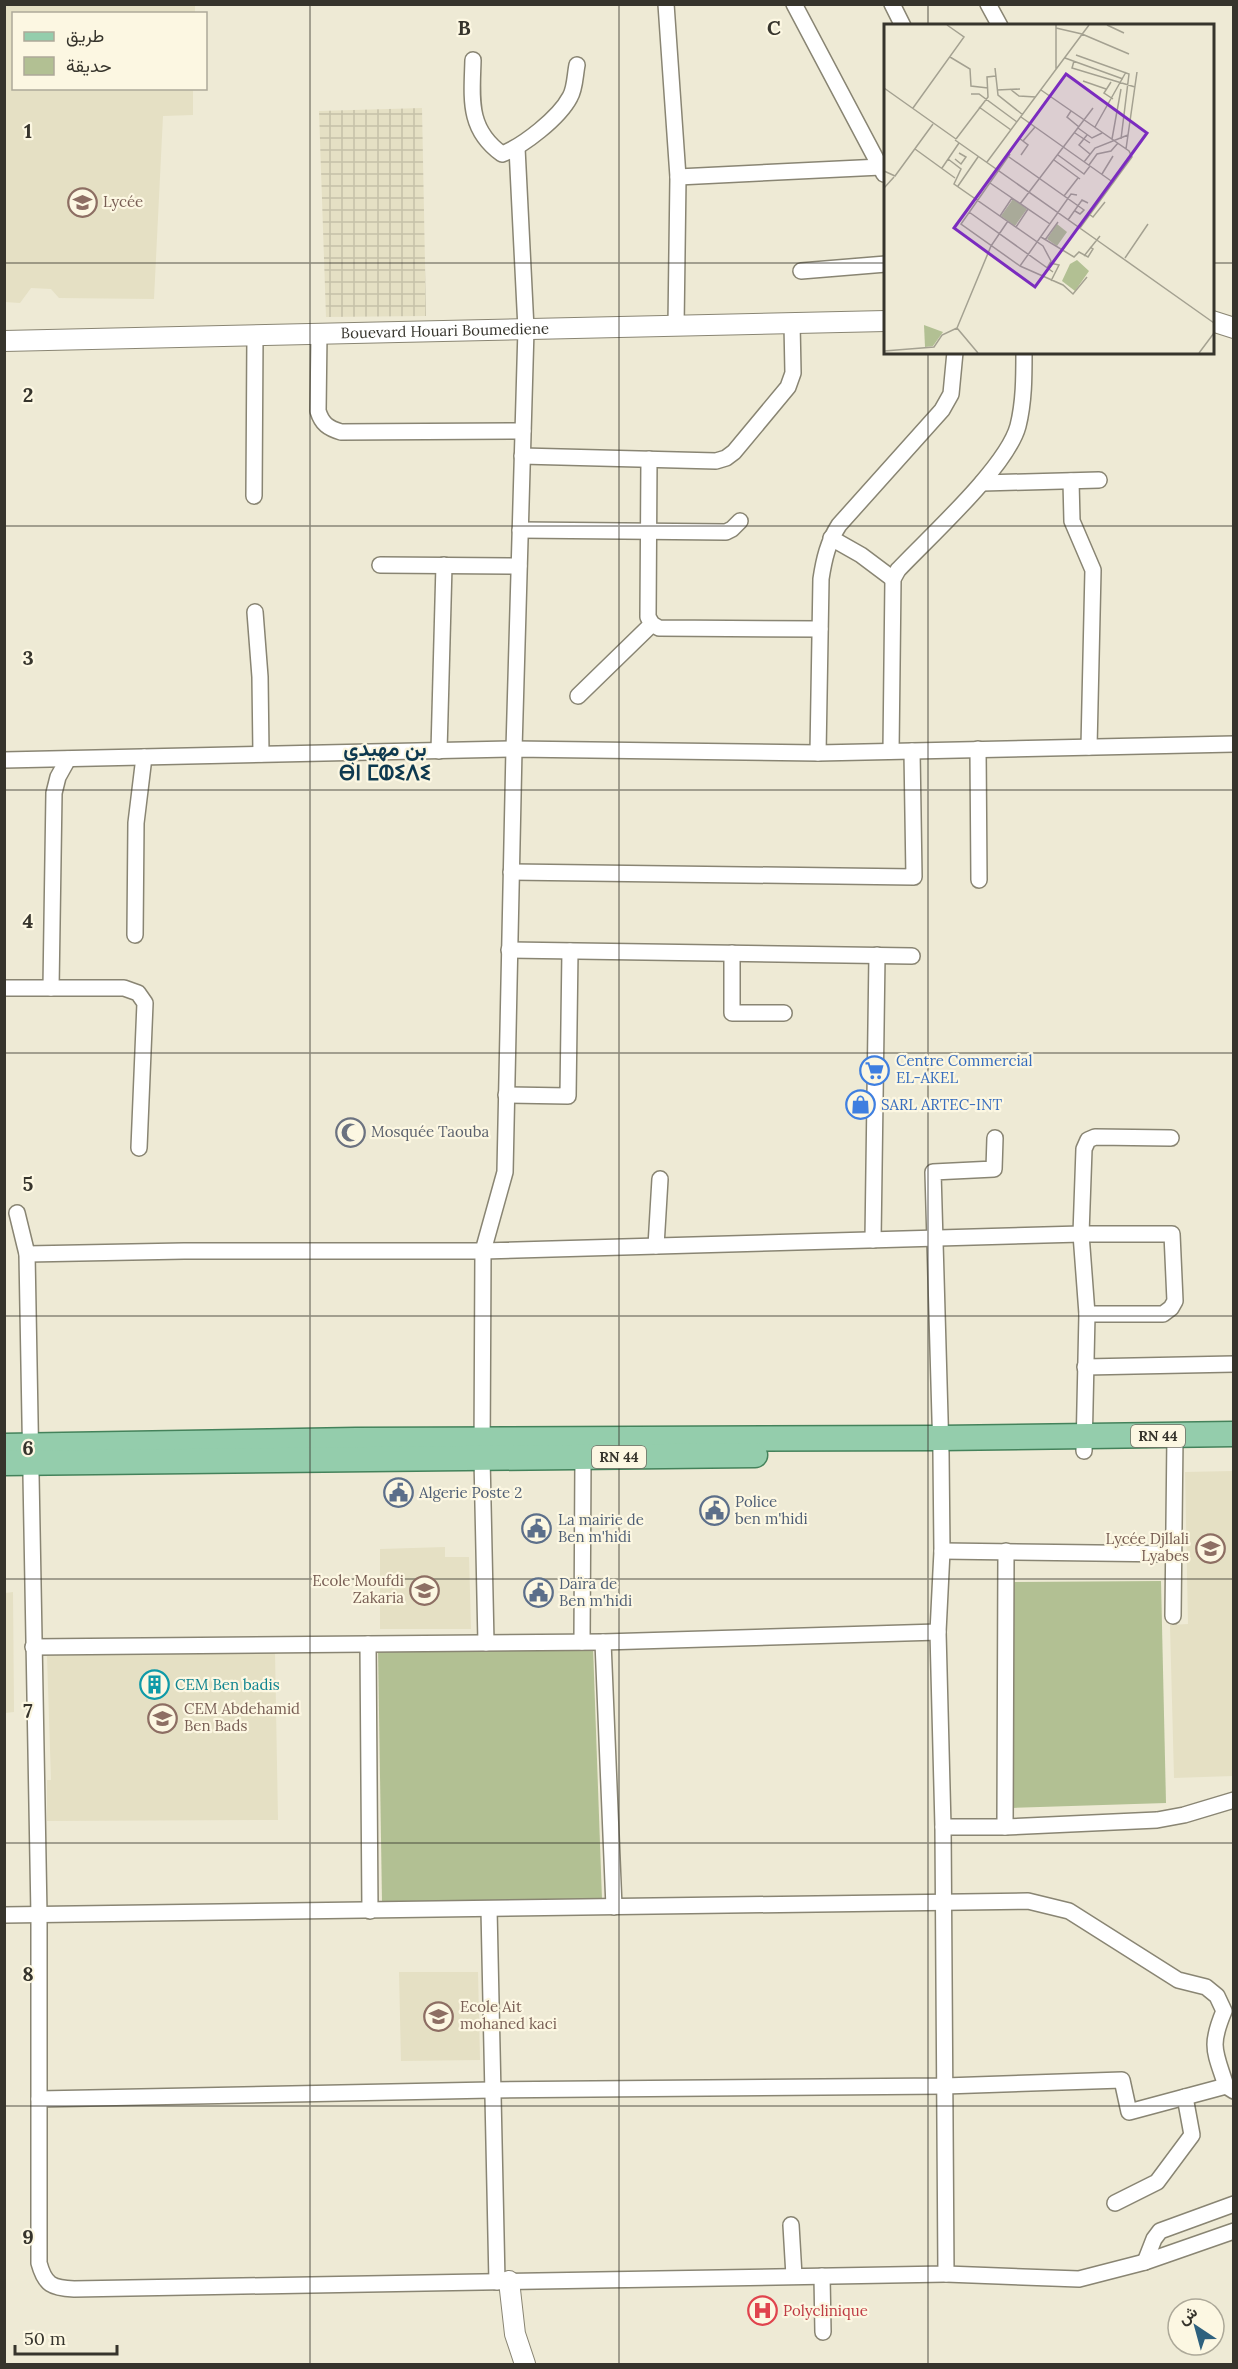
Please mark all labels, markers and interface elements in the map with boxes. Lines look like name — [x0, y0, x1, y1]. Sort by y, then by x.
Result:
legend — [12, 12, 207, 90]
text: B — [457, 15, 471, 40]
text: C — [767, 15, 781, 40]
text: طريق — [66, 24, 104, 47]
inset map — [884, 24, 1214, 354]
text: حديقة — [66, 54, 112, 77]
text: 1 — [24, 118, 32, 143]
school or university icon: Lycée — [66, 186, 98, 218]
place label: Lycée — [103, 192, 143, 211]
street label: Bouevard Houari Boumediene — [340, 319, 549, 342]
text: 2 — [23, 382, 33, 407]
text: 3 — [22, 645, 34, 670]
district label: بن مهيدي ⴱⵏ ⵎⵀⵉⴷⵉ — [339, 735, 431, 786]
text: 4 — [23, 908, 34, 933]
place label: Centre Commercial EL-AKEL — [896, 1051, 1032, 1087]
supermarket icon: Centre Commercial EL-AKEL — [859, 1054, 891, 1086]
shop icon: SARL ARTEC-INT — [844, 1089, 876, 1121]
place label: SARL ARTEC-INT — [881, 1095, 1002, 1114]
mosque icon: Mosquée Taouba — [334, 1116, 366, 1148]
place label: Mosquée Taouba — [371, 1122, 490, 1141]
text: 5 — [23, 1171, 34, 1196]
road number: RN 44 — [1131, 1425, 1185, 1447]
text: 6 — [22, 1435, 34, 1460]
road number: RN 44 — [592, 1446, 646, 1468]
public building icon: Algerie Poste 2 — [382, 1477, 414, 1509]
place label: Algerie Poste 2 — [418, 1483, 522, 1502]
place label: Police ben m'hidi — [735, 1492, 808, 1528]
public building icon: Police ben m'hidi — [698, 1495, 730, 1527]
place label: La mairie de Ben m'hidi — [558, 1510, 644, 1546]
public building icon: La mairie de Ben m'hidi — [521, 1513, 553, 1545]
place label: Lycée Djllali Lyabes — [1106, 1529, 1189, 1565]
school or university icon: Lycée Djllali Lyabes — [1194, 1532, 1226, 1564]
place label: Ecole Moufdi Zakaria — [312, 1571, 404, 1607]
school or university icon: Ecole Moufdi Zakaria — [409, 1574, 441, 1606]
place label: Daïra de Ben m'hidi — [559, 1574, 632, 1610]
public building icon: Daïra de Ben m'hidi — [522, 1577, 554, 1609]
building icon: CEM Ben badis — [138, 1669, 170, 1701]
place label: CEM Ben badis — [175, 1675, 280, 1694]
text: 7 — [23, 1698, 33, 1723]
place label: CEM Abdehamid Ben Bads — [184, 1699, 300, 1735]
school or university icon: CEM Abdehamid Ben Bads — [147, 1702, 179, 1734]
text: 8 — [22, 1961, 34, 1986]
place label: Ecole Ait mohaned kaci — [460, 1997, 557, 2033]
school or university icon: Ecole Ait mohaned kaci — [423, 2000, 455, 2032]
text: 9 — [22, 2224, 34, 2249]
hospital icon: Polyclinique — [746, 2295, 778, 2327]
north arrow — [1166, 2297, 1226, 2357]
place label: Polyclinique — [783, 2301, 868, 2320]
text: ش — [1174, 2301, 1201, 2329]
scale bar — [15, 2318, 117, 2356]
text: 50 m — [24, 2327, 66, 2350]

